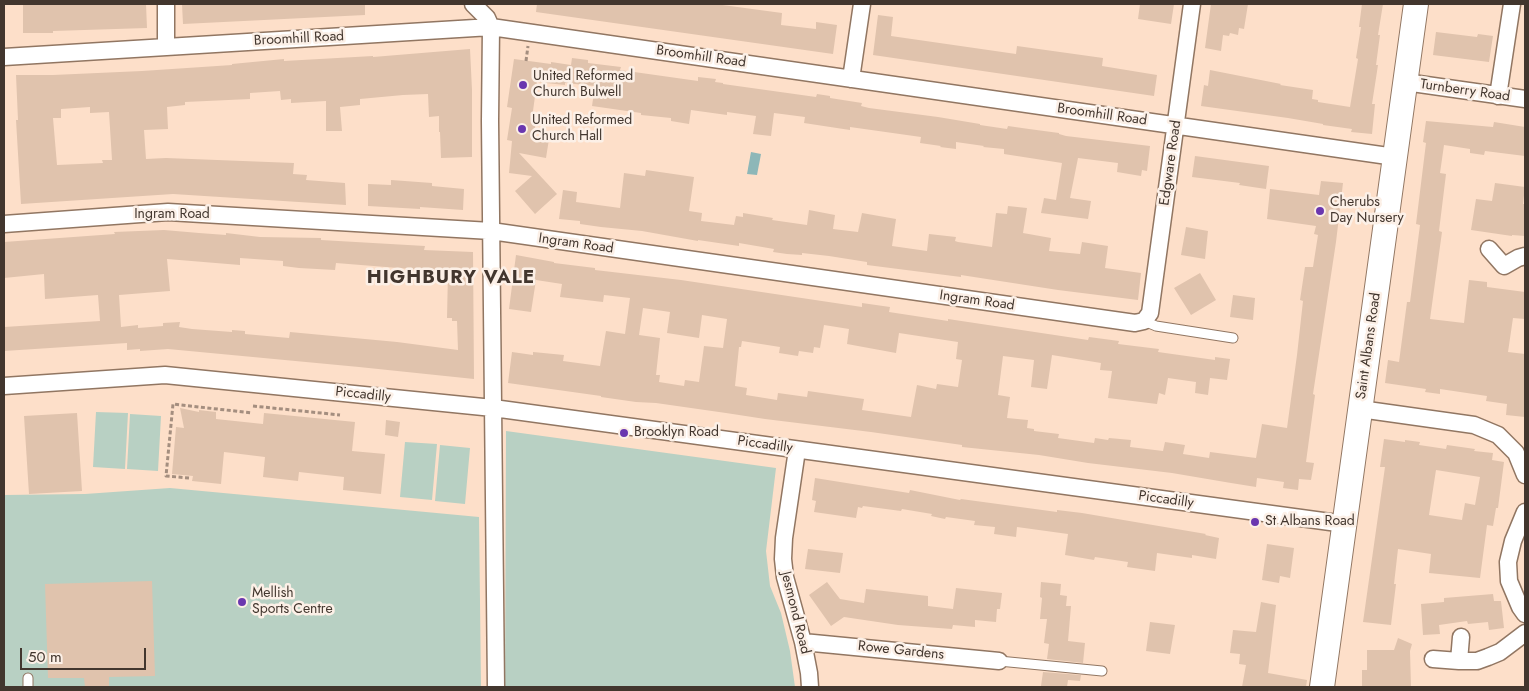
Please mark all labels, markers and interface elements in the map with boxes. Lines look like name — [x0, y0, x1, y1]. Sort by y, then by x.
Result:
street label: Broomhill Road — [253, 28, 345, 50]
street label: Broomhill Road — [655, 42, 747, 72]
place label: United Reformed Church Bulwell — [533, 69, 633, 102]
street label: Turnberry Road — [1419, 76, 1511, 106]
marker: United Reformed Church Bulwell — [517, 79, 529, 91]
street label: Broomhill Road — [1056, 100, 1148, 130]
place label: United Reformed Church Hall — [532, 113, 632, 146]
street label: Edgware Road — [1157, 119, 1185, 207]
marker: United Reformed Church Hall — [516, 123, 528, 135]
place label: Cherubs Day Nursery — [1330, 195, 1404, 228]
marker: Cherubs Day Nursery — [1314, 205, 1326, 217]
street label: Ingram Road — [134, 207, 210, 223]
street label: Ingram Road — [537, 230, 615, 258]
district label: HIGHBURY VALE — [365, 267, 537, 289]
street label: Ingram Road — [938, 287, 1016, 315]
street label: Saint Albans Road — [1353, 292, 1385, 400]
street label: Piccadilly — [334, 384, 392, 406]
place label: Brooklyn Road — [634, 425, 719, 441]
marker: Brooklyn Road — [618, 427, 630, 439]
street label: Piccadilly — [736, 433, 794, 457]
street label: Piccadilly — [1137, 488, 1195, 512]
place label: St Albans Road — [1265, 514, 1355, 530]
marker: St Albans Road — [1249, 516, 1261, 528]
street label: Jesmond Road — [777, 570, 813, 656]
place label: Mellish Sports Centre — [252, 586, 333, 618]
marker: Mellish Sports Centre — [236, 596, 248, 608]
scale bar — [22, 638, 149, 670]
street label: Rowe Gardens — [857, 638, 945, 664]
text: 50 m — [28, 646, 62, 668]

